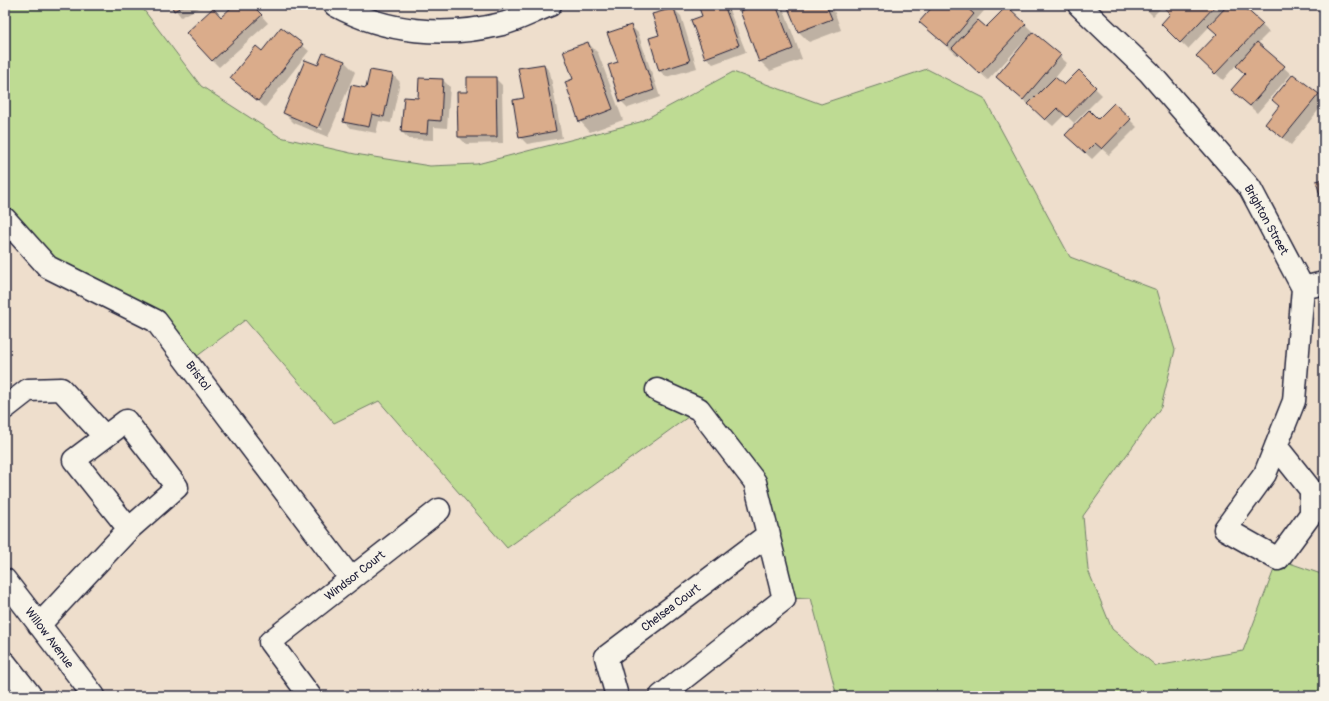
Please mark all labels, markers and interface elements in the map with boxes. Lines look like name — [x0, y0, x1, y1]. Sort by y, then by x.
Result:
street label: Brighton Street — [1241, 182, 1292, 258]
street label: Bristol — [182, 358, 214, 394]
street label: Windsor Court — [322, 548, 388, 604]
street label: Chelsea Court — [638, 581, 704, 635]
street label: Willow Avenue — [21, 605, 77, 671]

